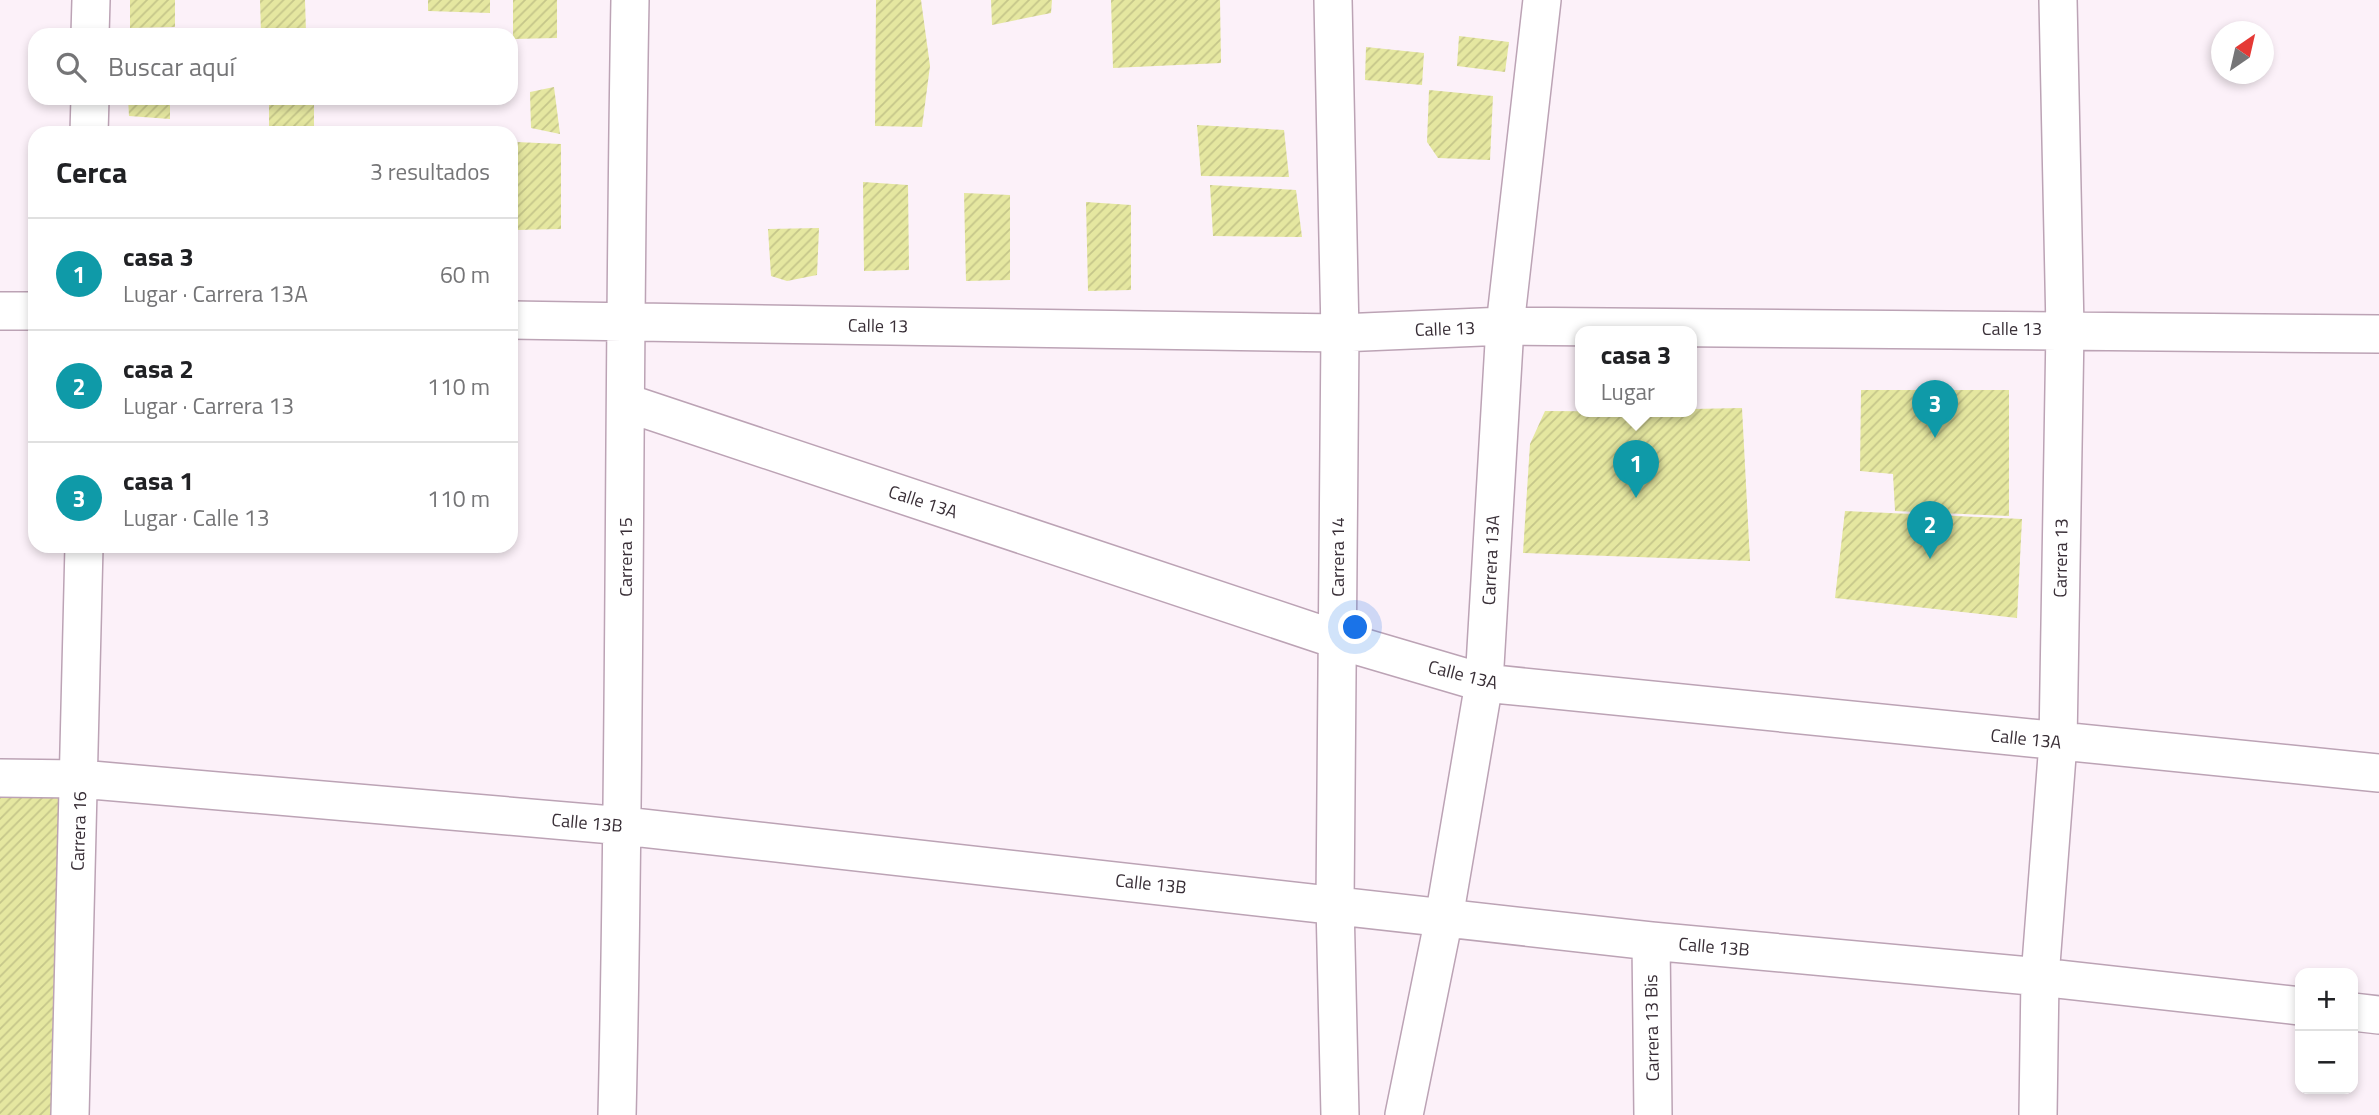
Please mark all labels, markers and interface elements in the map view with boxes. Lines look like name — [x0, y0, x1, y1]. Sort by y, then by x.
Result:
north arrow — [2211, 21, 2274, 84]
search box — [28, 28, 518, 105]
text: Buscar aquí — [108, 47, 235, 86]
icon: search — [52, 48, 90, 86]
text: Cerca — [56, 149, 127, 195]
text: 3 resultados — [370, 154, 490, 189]
text: casa 3 — [123, 237, 194, 276]
text: 1 — [73, 257, 85, 292]
text: 60 m — [440, 257, 490, 292]
text: Lugar · Carrera 13A — [123, 276, 308, 311]
street label: Calle 13 — [848, 311, 908, 340]
street label: Calle 13 — [1414, 314, 1476, 343]
street label: Calle 13 — [1982, 315, 2042, 342]
popup — [1575, 326, 1697, 417]
text: casa 3 — [1601, 335, 1671, 374]
text: casa 2 — [123, 349, 194, 388]
text: 2 — [73, 369, 85, 404]
text: 110 m — [427, 369, 490, 404]
text: Lugar — [1601, 374, 1655, 409]
pin: 3 — [1912, 380, 1958, 438]
text: Lugar · Carrera 13 — [123, 388, 294, 423]
pin: 1 — [1613, 440, 1659, 498]
text: casa 1 — [123, 461, 194, 500]
street label: Calle 13A — [885, 478, 961, 525]
text: 3 — [73, 481, 85, 516]
text: 110 m — [427, 481, 490, 516]
text: Lugar · Calle 13 — [123, 500, 270, 535]
pin: 2 — [1907, 501, 1953, 559]
street label: Carrera 13A — [1475, 514, 1506, 606]
street label: Carrera 15 — [612, 517, 639, 597]
street label: Carrera 14 — [1324, 517, 1351, 597]
street label: Carrera 13 — [2046, 518, 2075, 598]
your location — [1338, 610, 1372, 644]
street label: Calle 13A — [1425, 653, 1501, 696]
street label: Calle 13A — [1989, 721, 2063, 756]
street label: Carrera 16 — [64, 791, 93, 871]
street label: Calle 13B — [550, 806, 624, 839]
street label: Calle 13B — [1114, 866, 1188, 901]
street label: Calle 13B — [1677, 930, 1751, 963]
map controls — [2295, 968, 2358, 1094]
button: + — [2295, 968, 2358, 1031]
street label: Carrera 13 Bis — [1637, 974, 1666, 1082]
button: − — [2295, 1031, 2358, 1094]

